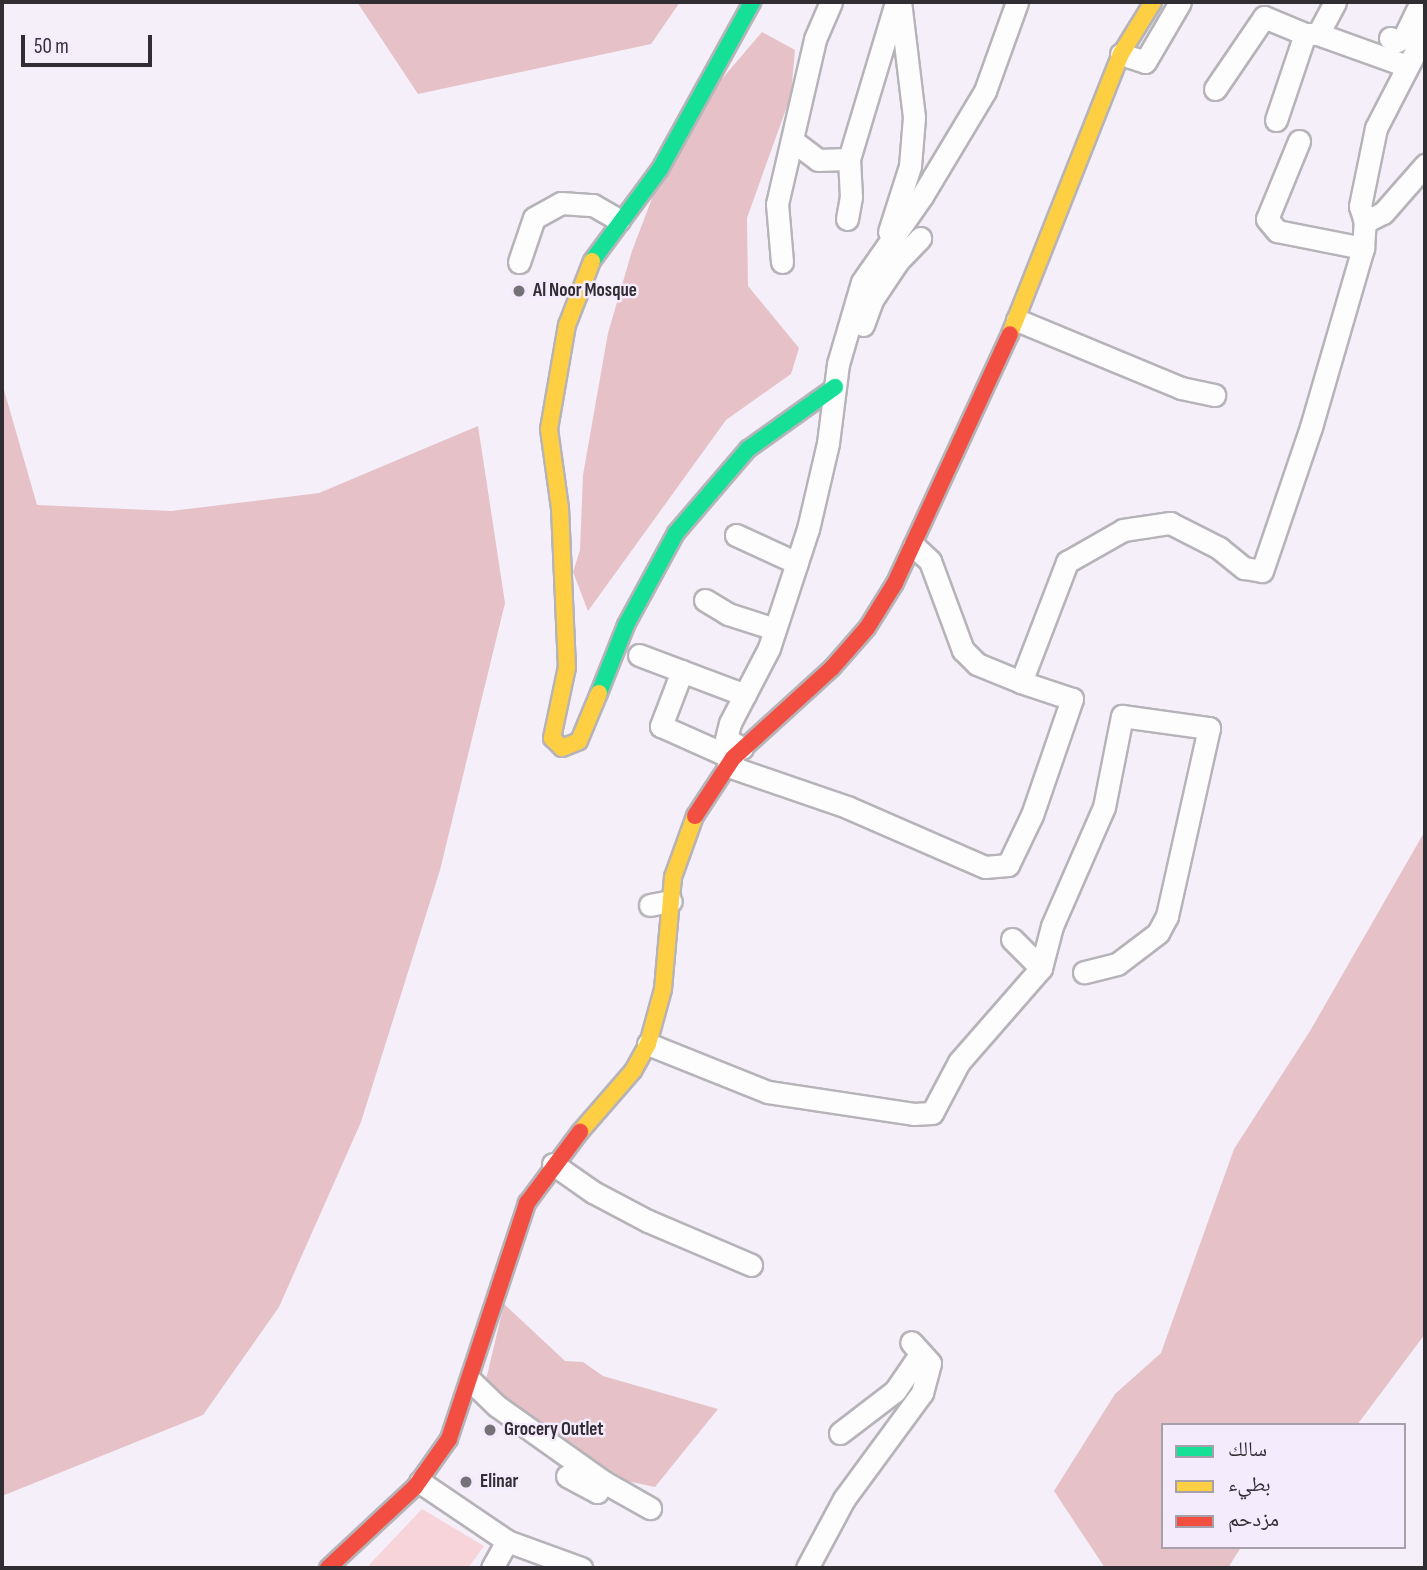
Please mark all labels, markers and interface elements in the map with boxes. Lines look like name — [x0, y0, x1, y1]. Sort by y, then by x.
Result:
scale bar — [24, 21, 156, 65]
text: 50 m — [34, 34, 69, 59]
place label: Al Noor Mosque — [533, 280, 637, 302]
marker: Al Noor Mosque — [511, 283, 527, 299]
place label: Grocery Outlet — [504, 1419, 604, 1441]
marker: Grocery Outlet — [482, 1422, 498, 1438]
legend — [1161, 1423, 1406, 1549]
text: سالك — [1228, 1437, 1267, 1462]
place label: Elinar — [480, 1471, 518, 1493]
text: بطيء — [1228, 1472, 1271, 1497]
marker: Elinar — [458, 1474, 474, 1490]
text: مزدحم — [1228, 1507, 1279, 1532]

